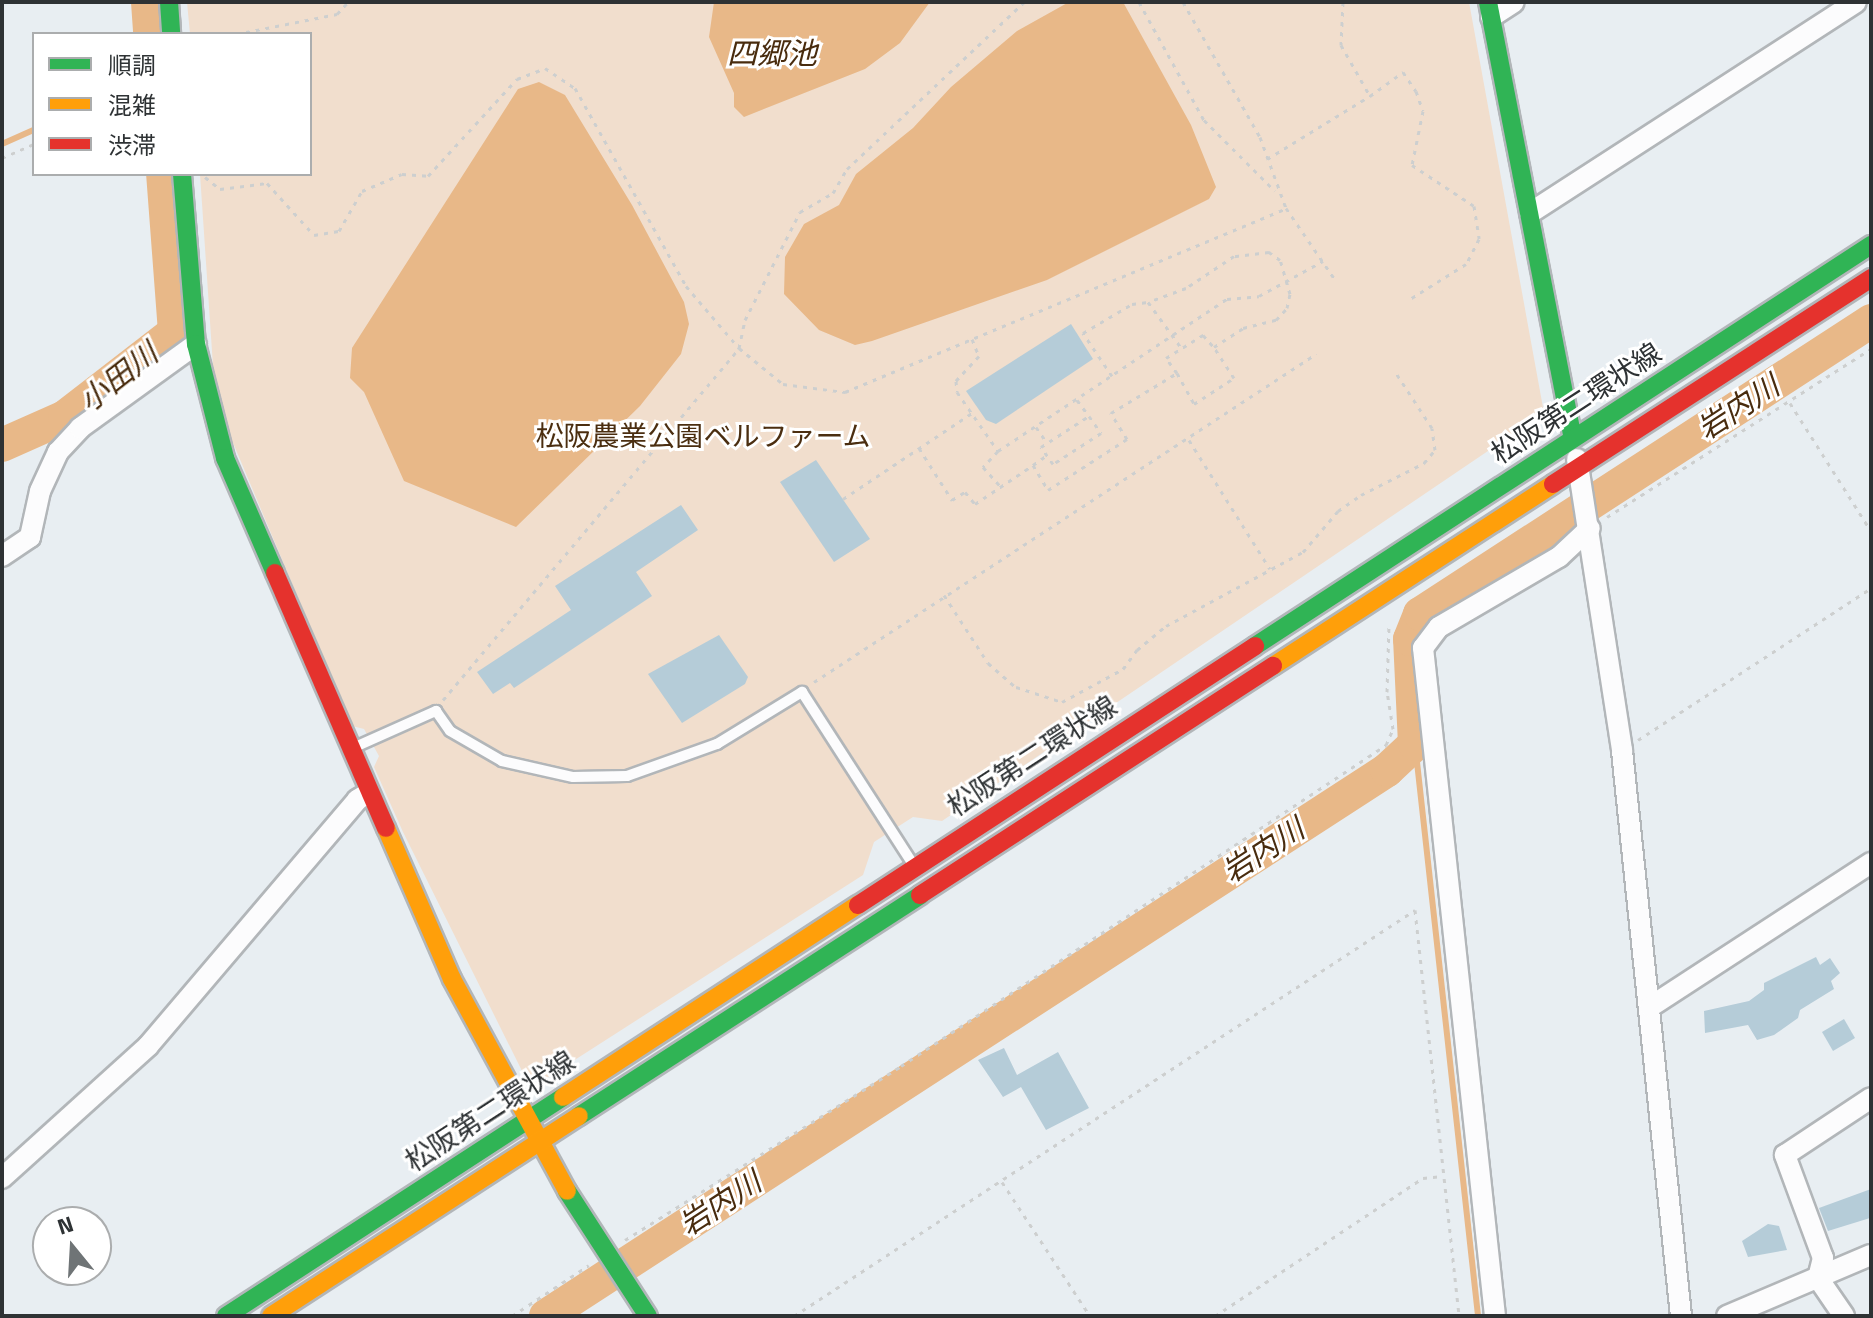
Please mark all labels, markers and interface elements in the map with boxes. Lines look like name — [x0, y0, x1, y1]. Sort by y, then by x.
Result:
legend — [32, 32, 312, 176]
water label: 四郷池 — [727, 35, 817, 71]
text: 順調 — [108, 47, 156, 83]
text: 混雑 — [108, 87, 156, 123]
text: 渋滞 — [108, 127, 156, 163]
water label: 小田川 — [71, 335, 165, 419]
street label: 松阪第二環状線 — [1485, 336, 1667, 470]
water label: 岩内川 — [1690, 367, 1786, 447]
park label: 松阪農業公園ベルファーム — [535, 419, 871, 453]
street label: 松阪第二環状線 — [941, 689, 1123, 823]
water label: 岩内川 — [1215, 810, 1311, 890]
street label: 松阪第二環状線 — [399, 1044, 581, 1178]
water label: 岩内川 — [672, 1163, 768, 1243]
north arrow — [32, 1206, 112, 1286]
text: N — [53, 1207, 78, 1244]

